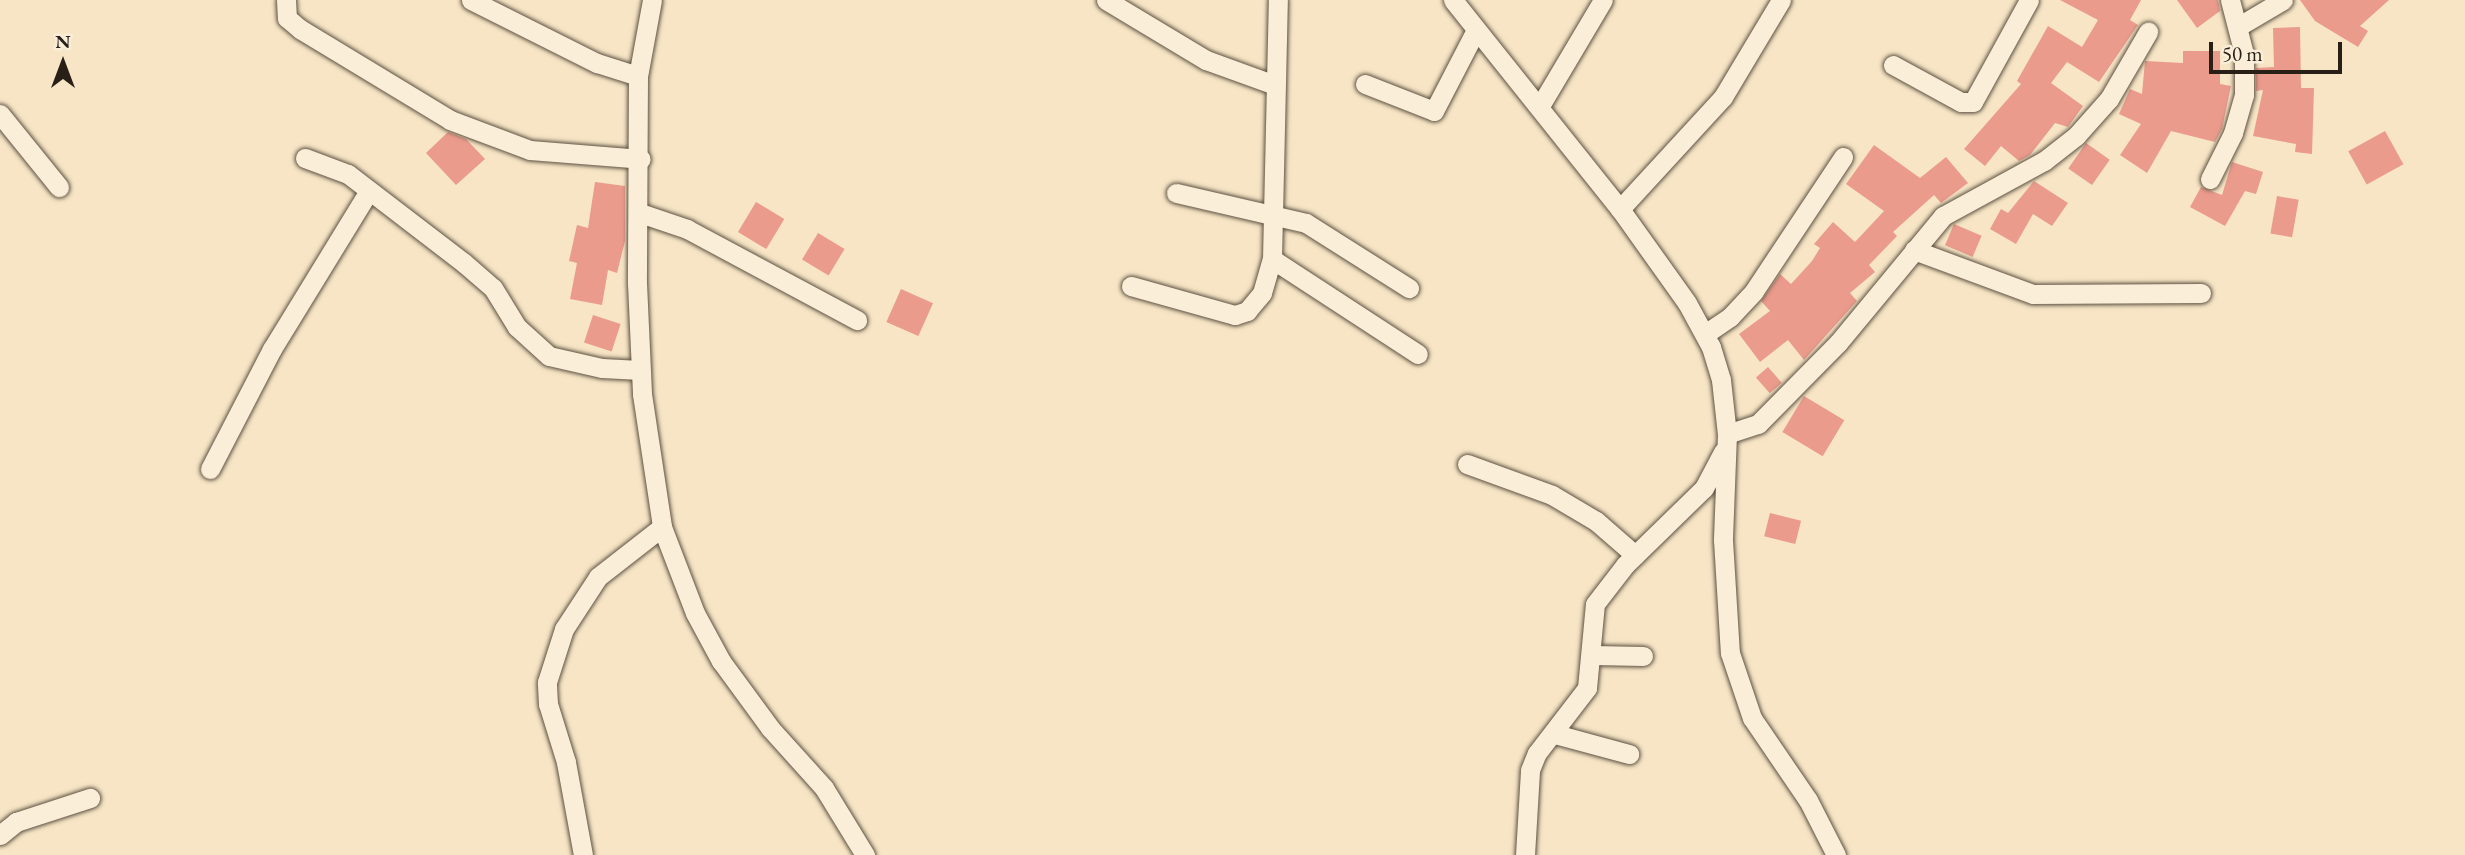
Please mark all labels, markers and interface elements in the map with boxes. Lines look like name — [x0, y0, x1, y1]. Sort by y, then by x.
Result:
north arrow — [28, 28, 98, 98]
scale bar — [2213, 28, 2346, 72]
text: N — [55, 29, 71, 54]
text: 50 m — [2222, 40, 2263, 67]

